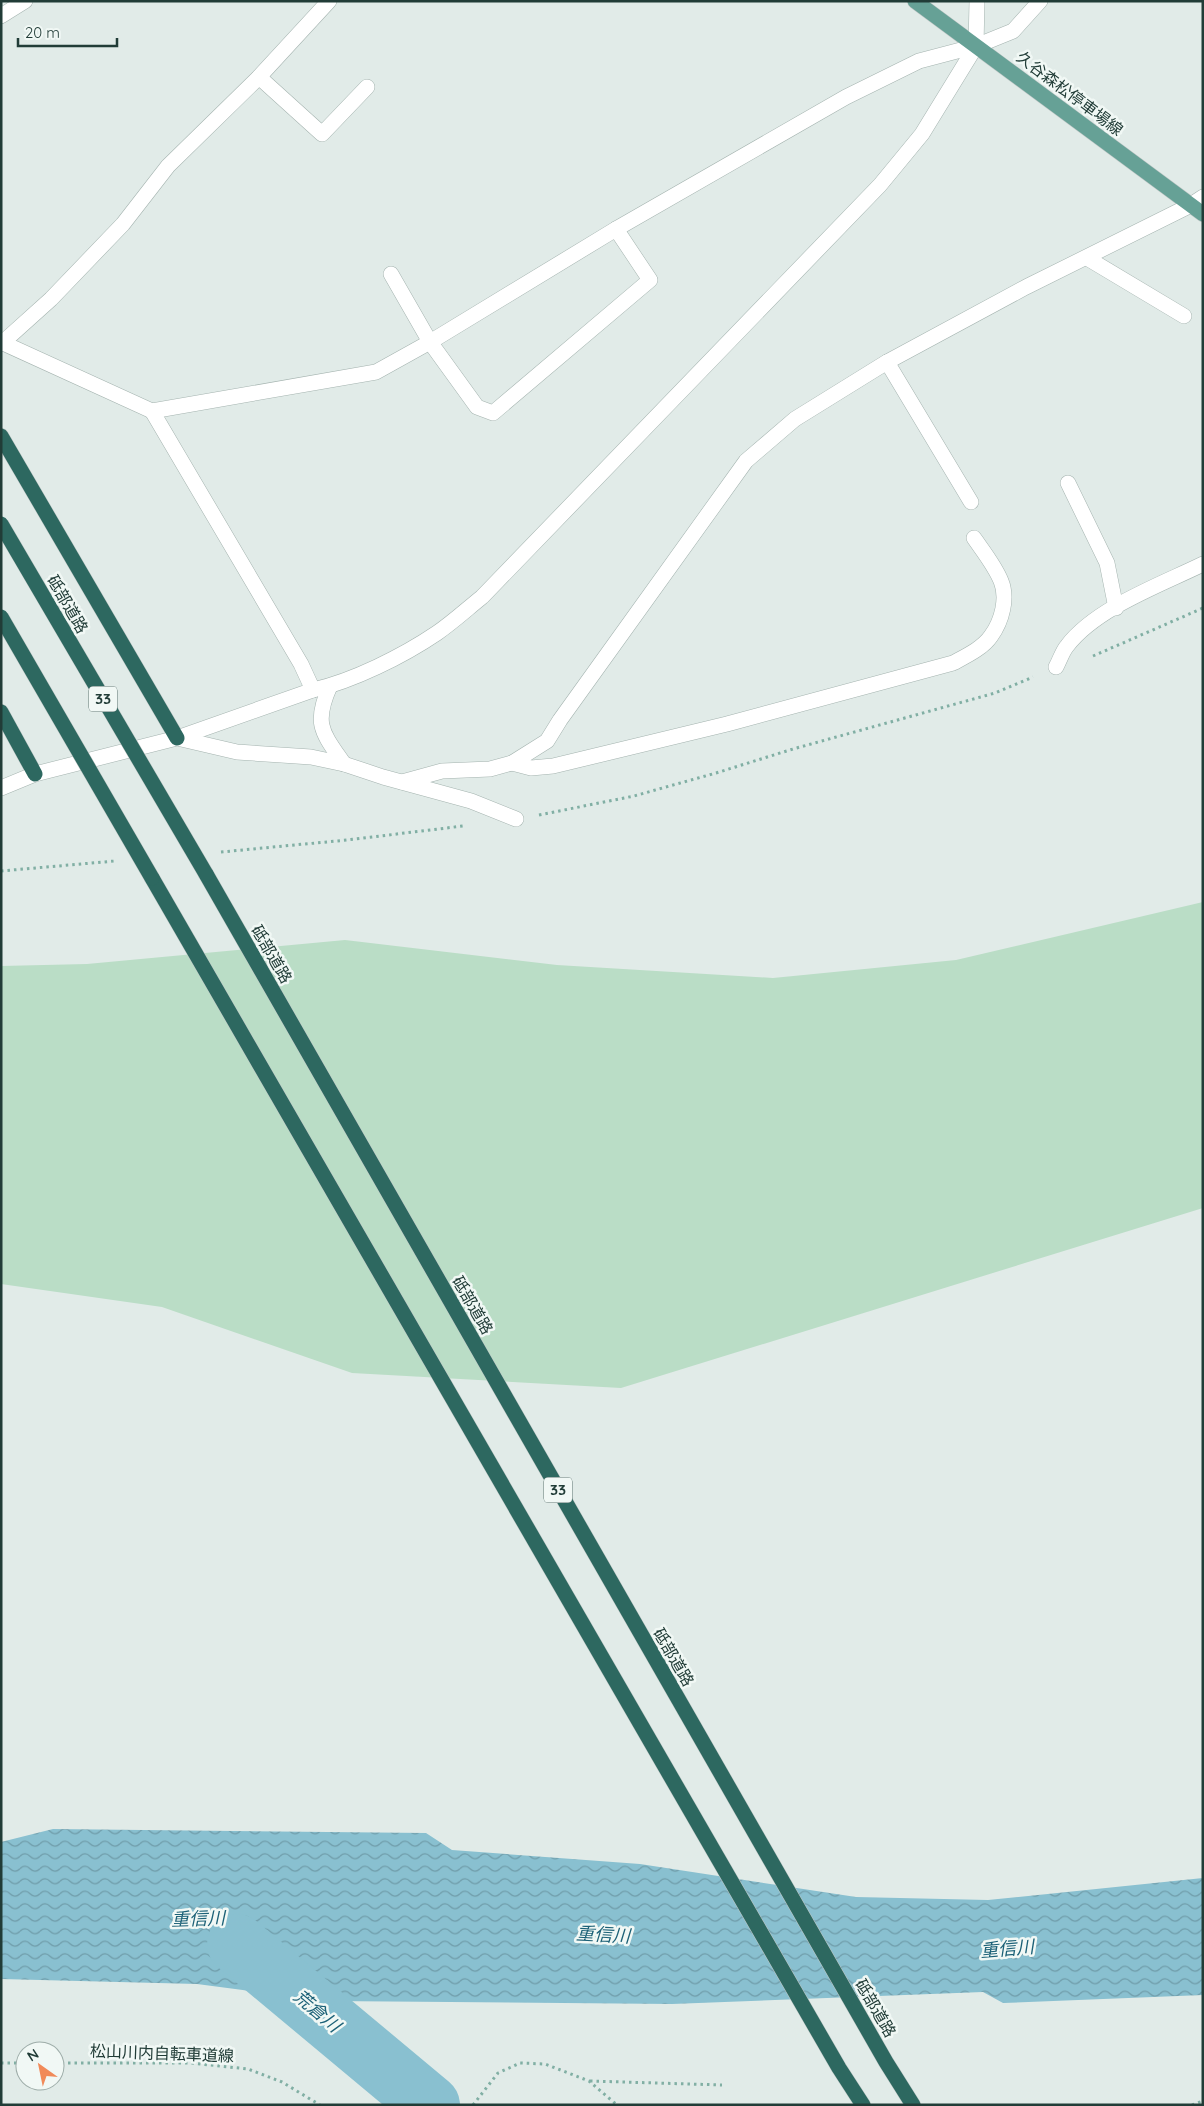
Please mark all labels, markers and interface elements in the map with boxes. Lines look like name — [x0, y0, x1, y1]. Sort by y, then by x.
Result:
scale bar — [18, 15, 116, 47]
text: 20 m — [25, 23, 60, 42]
street label: 久谷森松停車場線 — [1013, 46, 1127, 140]
street label: 砥部道路 — [43, 571, 93, 637]
road number: 33 — [89, 686, 117, 712]
street label: 砥部道路 — [247, 921, 297, 987]
street label: 砥部道路 — [448, 1272, 498, 1338]
road number: 33 — [544, 1478, 572, 1502]
street label: 砥部道路 — [649, 1624, 699, 1690]
water label: 重信川 — [171, 1906, 227, 1931]
water label: 重信川 — [575, 1922, 633, 1948]
water label: 重信川 — [979, 1935, 1037, 1962]
street label: 砥部道路 — [851, 1975, 901, 2041]
water label: 荒倉川 — [289, 1984, 347, 2038]
street label: 松山川内自転車道線 — [90, 2040, 234, 2066]
north arrow — [15, 2041, 65, 2091]
text: N — [24, 2045, 42, 2065]

